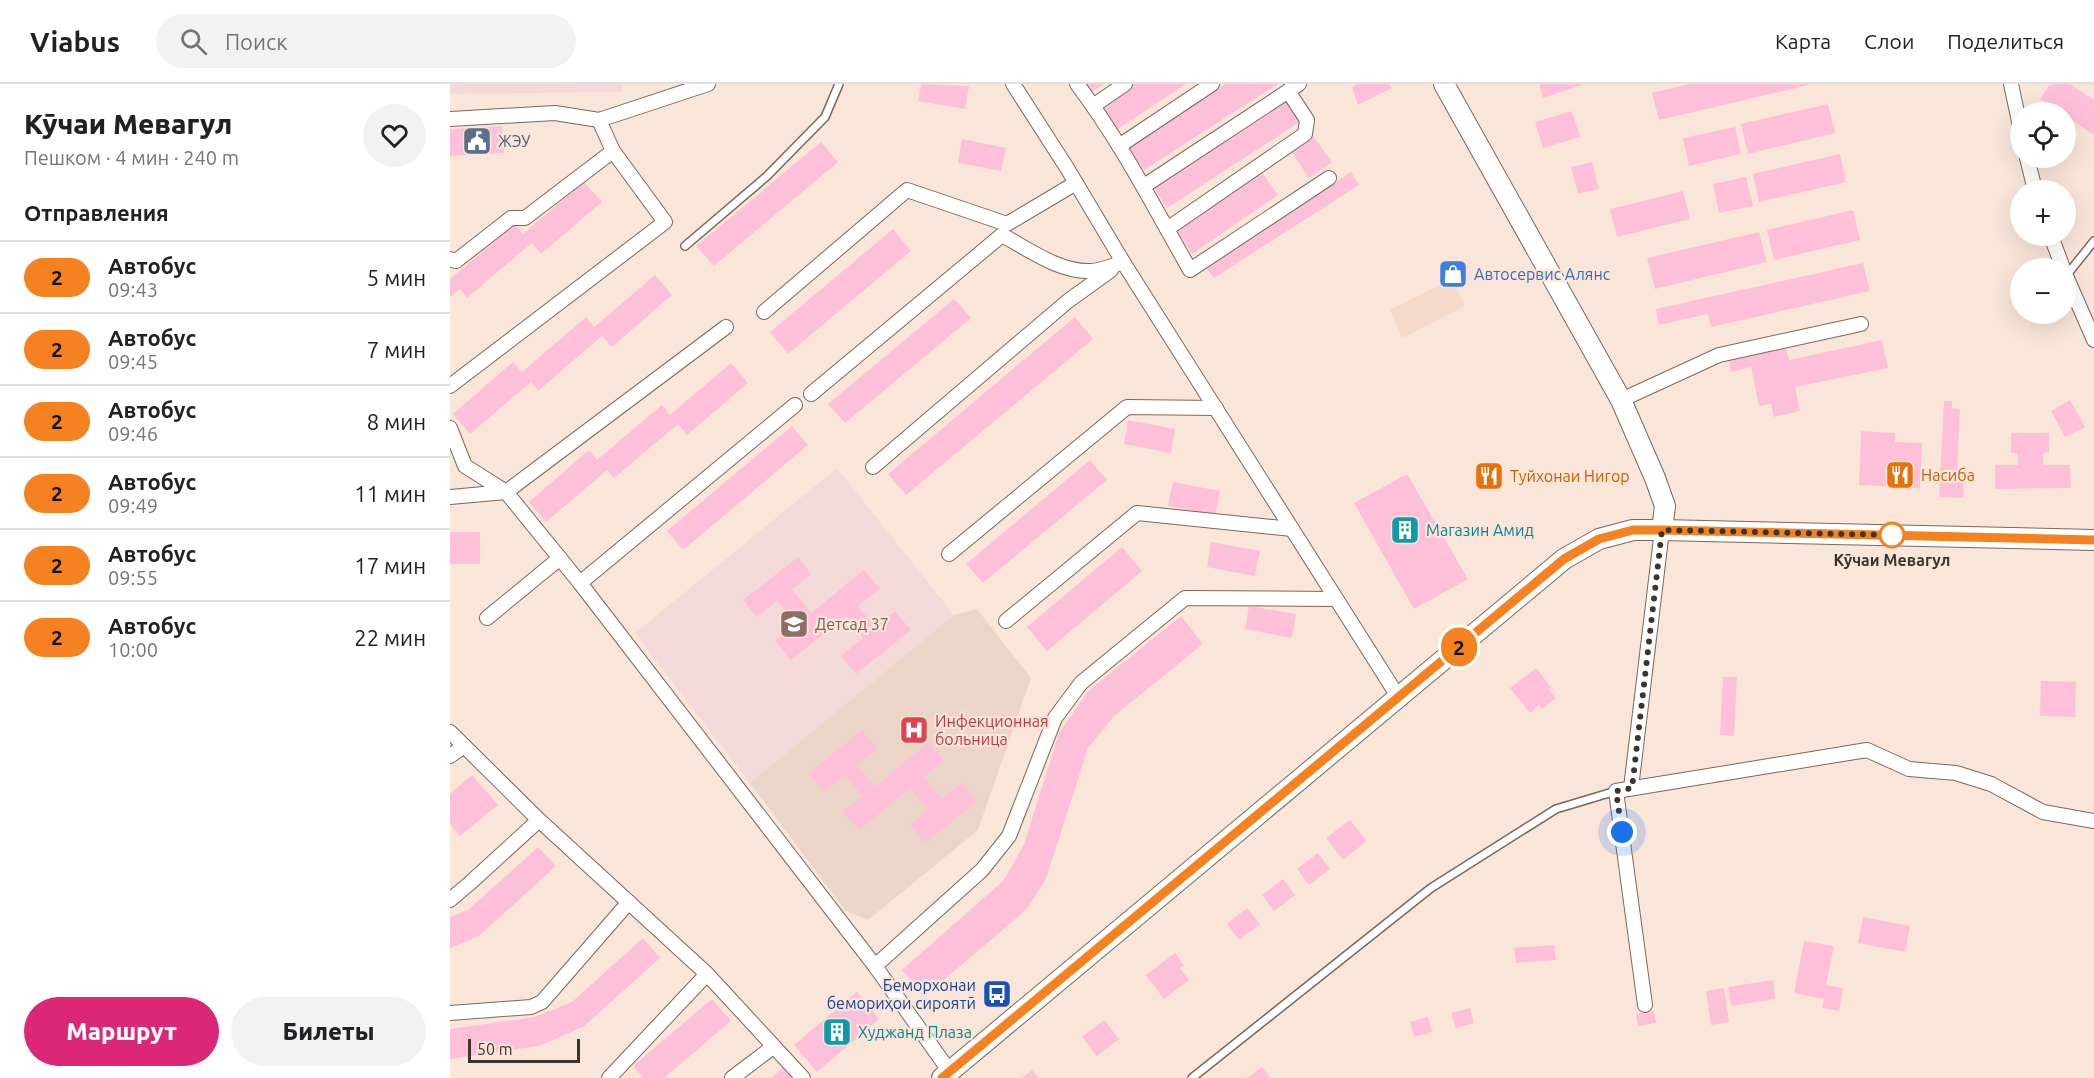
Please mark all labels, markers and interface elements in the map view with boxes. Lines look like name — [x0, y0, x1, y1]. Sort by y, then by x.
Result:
search box — [156, 14, 576, 68]
icon: search — [177, 25, 210, 58]
text: Viabus — [30, 26, 120, 57]
text: Поиск — [225, 29, 288, 54]
text: Карта — [1775, 29, 1831, 53]
text: Слои — [1864, 29, 1914, 53]
text: Поделиться — [1947, 29, 2064, 53]
map controls — [2010, 102, 2076, 324]
button: locate — [2010, 102, 2076, 168]
button: heart — [363, 104, 426, 167]
text: Кӯчаи Мевагул — [24, 108, 232, 139]
public building icon: ЖЭУ — [461, 125, 493, 157]
place label: ЖЭУ — [498, 132, 530, 150]
text: Пешком · 4 мин · 240 m — [24, 146, 239, 169]
button: + — [2010, 180, 2076, 246]
text: Отправления — [24, 200, 169, 225]
text: Автобус — [108, 253, 196, 278]
shop icon: Автосервис Алянс — [1437, 258, 1469, 290]
button: − — [2010, 258, 2076, 324]
text: 2 — [51, 265, 63, 289]
text: 5 мин — [367, 265, 426, 290]
place label: Автосервис Алянс — [1474, 265, 1611, 283]
text: 09:43 — [108, 278, 158, 301]
text: Автобус — [108, 325, 196, 350]
text: 2 — [51, 337, 63, 361]
text: 7 мин — [367, 337, 426, 362]
text: 09:45 — [108, 350, 158, 373]
text: Автобус — [108, 397, 196, 422]
text: 2 — [51, 409, 63, 433]
text: 8 мин — [367, 409, 426, 434]
text: 09:46 — [108, 422, 158, 445]
restaurant icon: Насиба — [1884, 459, 1916, 491]
restaurant icon: Туйхонаи Нигор — [1473, 460, 1505, 492]
place label: Насиба — [1921, 466, 1975, 484]
place label: Туйхонаи Нигор — [1510, 467, 1630, 485]
text: Автобус — [108, 469, 196, 494]
text: 2 — [51, 481, 63, 505]
text: 11 мин — [354, 481, 426, 506]
text: 09:49 — [108, 494, 158, 517]
building icon: Магазин Амид — [1389, 514, 1421, 546]
place label: Магазин Амид — [1426, 521, 1534, 539]
marker: Кӯчаи Мевагул — [1879, 522, 1905, 548]
text: Автобус — [108, 541, 196, 566]
place label: Кӯчаи Мевагул — [1834, 551, 1950, 569]
text: 2 — [51, 553, 63, 577]
text: 17 мин — [354, 553, 426, 578]
text: 09:55 — [108, 566, 158, 589]
school or university icon: Детсад 37 — [778, 608, 810, 640]
text: Автобус — [108, 613, 196, 638]
place label: Детсад 37 — [815, 615, 889, 633]
text: 2 — [51, 625, 63, 649]
text: 22 мин — [354, 625, 426, 650]
line badge: 2 — [1440, 628, 1478, 666]
text: 2 — [1453, 635, 1465, 659]
text: 10:00 — [108, 638, 158, 661]
place label: Инфекционная больница — [935, 712, 1049, 748]
hospital icon: Инфекционная больница — [898, 714, 930, 746]
your location — [1607, 817, 1637, 847]
place label: Беморхонаи бемориҳои сироятӣ — [827, 976, 976, 1012]
bus stop icon: Беморхонаи бемориҳои сироятӣ — [981, 978, 1013, 1010]
button: Маршрут — [24, 997, 219, 1066]
button: Билеты — [231, 997, 426, 1066]
building icon: Худжанд Плаза — [821, 1016, 853, 1048]
place label: Худжанд Плаза — [858, 1023, 972, 1041]
scale bar — [468, 1036, 580, 1064]
text: 50 m — [477, 1040, 513, 1058]

